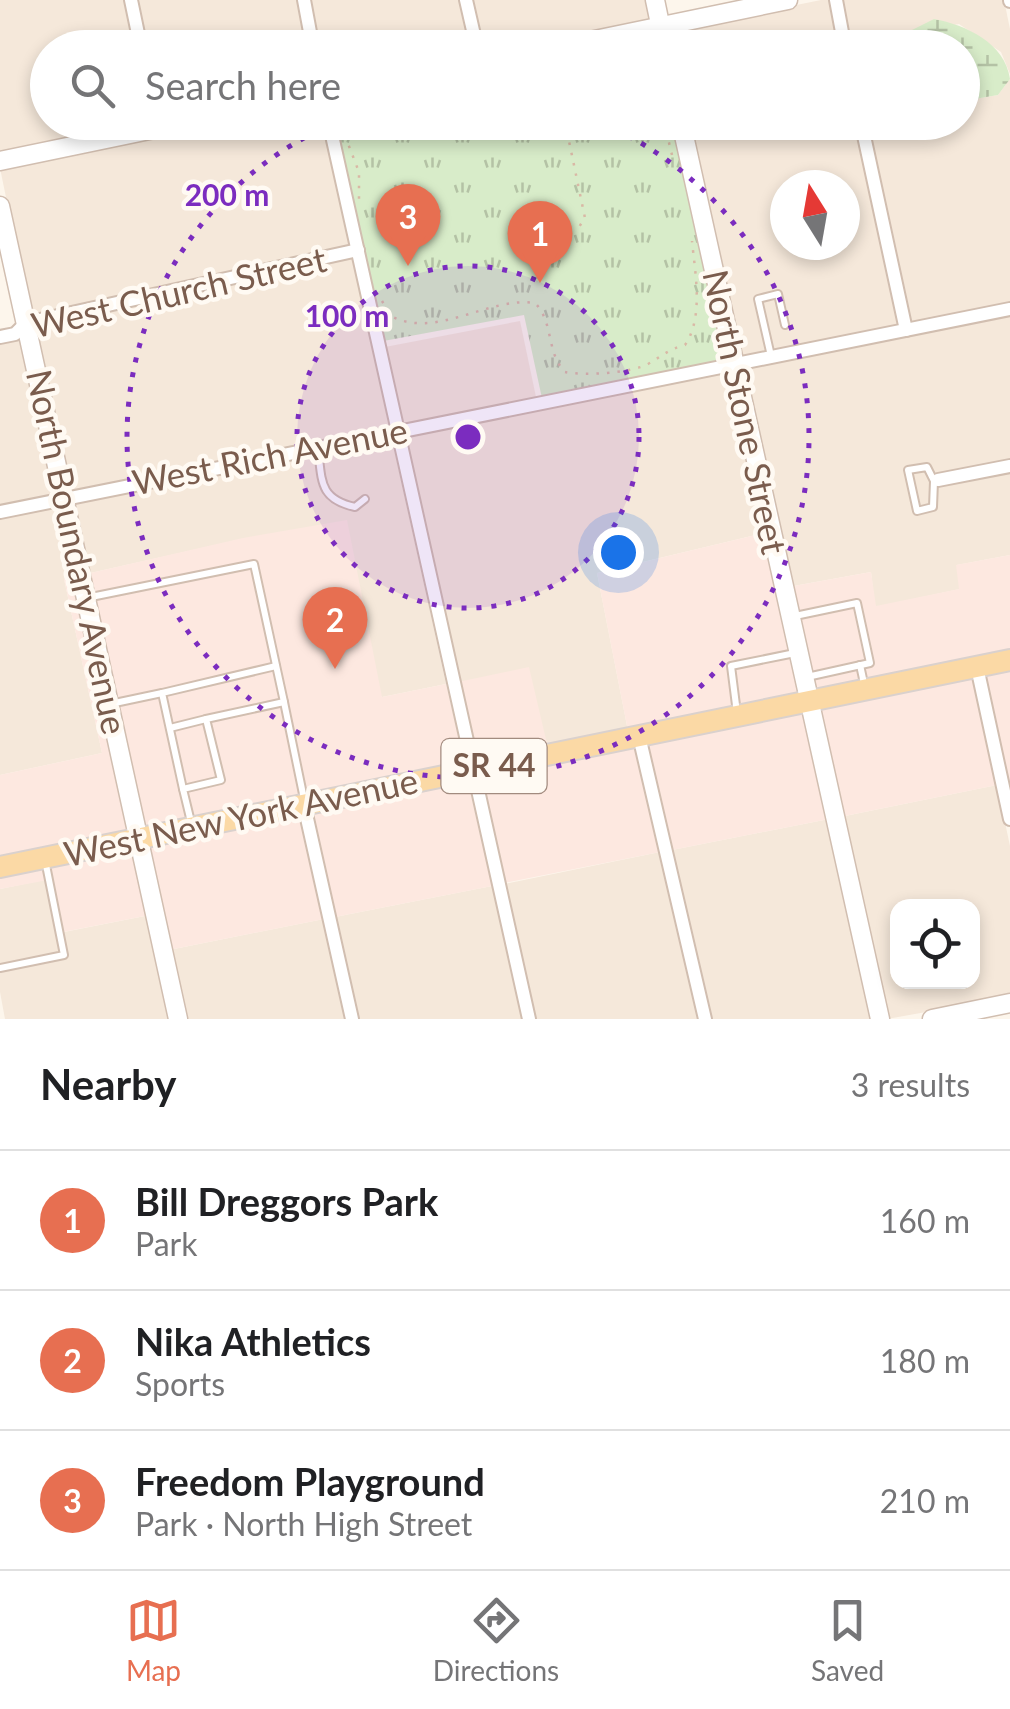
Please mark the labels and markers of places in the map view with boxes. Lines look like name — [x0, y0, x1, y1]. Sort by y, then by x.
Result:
pin: 3 — [376, 184, 440, 266]
pin: 1 — [508, 200, 572, 283]
centre of rings — [450, 419, 486, 455]
pin: 2 — [302, 586, 368, 669]

